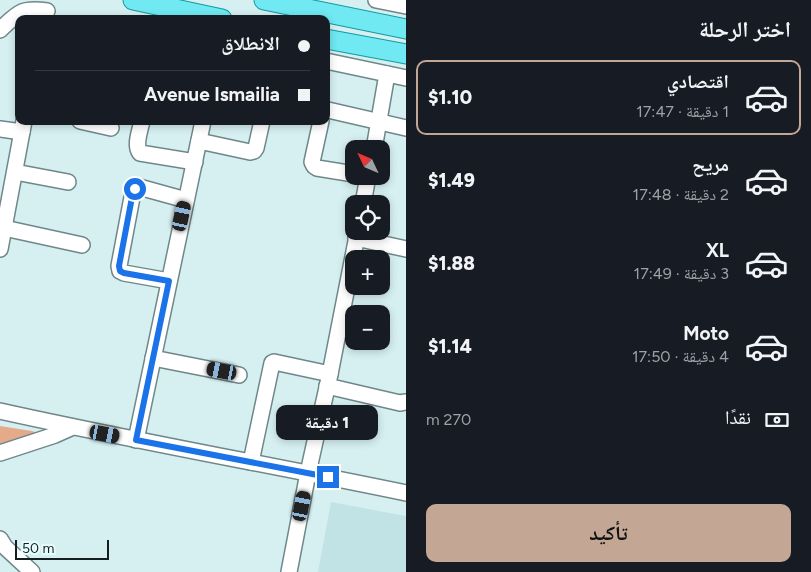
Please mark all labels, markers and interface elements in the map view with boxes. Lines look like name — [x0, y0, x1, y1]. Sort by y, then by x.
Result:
text: اختر الرحلة — [699, 16, 791, 43]
text: الانطلاق — [221, 32, 280, 55]
text: اقتصادي — [667, 70, 729, 93]
icon: car — [744, 75, 789, 120]
text: Avenue Ismailia — [144, 83, 280, 106]
text: $1.10 — [428, 86, 472, 109]
text: 1 دقيقة · 17:47 — [636, 102, 729, 121]
north arrow — [345, 140, 390, 185]
map controls — [345, 140, 390, 350]
text: مريح — [692, 153, 729, 176]
icon: car — [744, 158, 789, 203]
text: $1.49 — [428, 169, 475, 192]
route start — [124, 178, 146, 200]
text: 2 دقيقة · 17:48 — [633, 185, 729, 204]
button: locate — [345, 195, 390, 240]
car — [171, 200, 192, 232]
text: XL — [706, 239, 729, 262]
icon: car — [744, 241, 789, 286]
button: + — [345, 250, 390, 295]
text: $1.88 — [428, 252, 475, 275]
text: 3 دقيقة · 17:49 — [634, 264, 729, 283]
button: − — [345, 305, 390, 350]
text: Moto — [683, 322, 729, 345]
icon: car — [744, 324, 789, 369]
text: $1.14 — [428, 335, 472, 358]
text: 4 دقيقة · 17:50 — [632, 347, 729, 366]
car — [205, 361, 238, 381]
callout: 1 دقيقة — [277, 404, 379, 440]
text: نقدًا — [725, 406, 751, 429]
icon: cash — [763, 406, 791, 434]
text: 270 m — [426, 410, 471, 429]
text: 1 دقيقة — [305, 413, 349, 432]
car — [88, 424, 121, 444]
route end — [317, 466, 339, 488]
car — [291, 490, 312, 522]
button: تأكيد — [426, 504, 791, 562]
scale bar — [15, 537, 109, 560]
text: 50 m — [22, 540, 54, 557]

